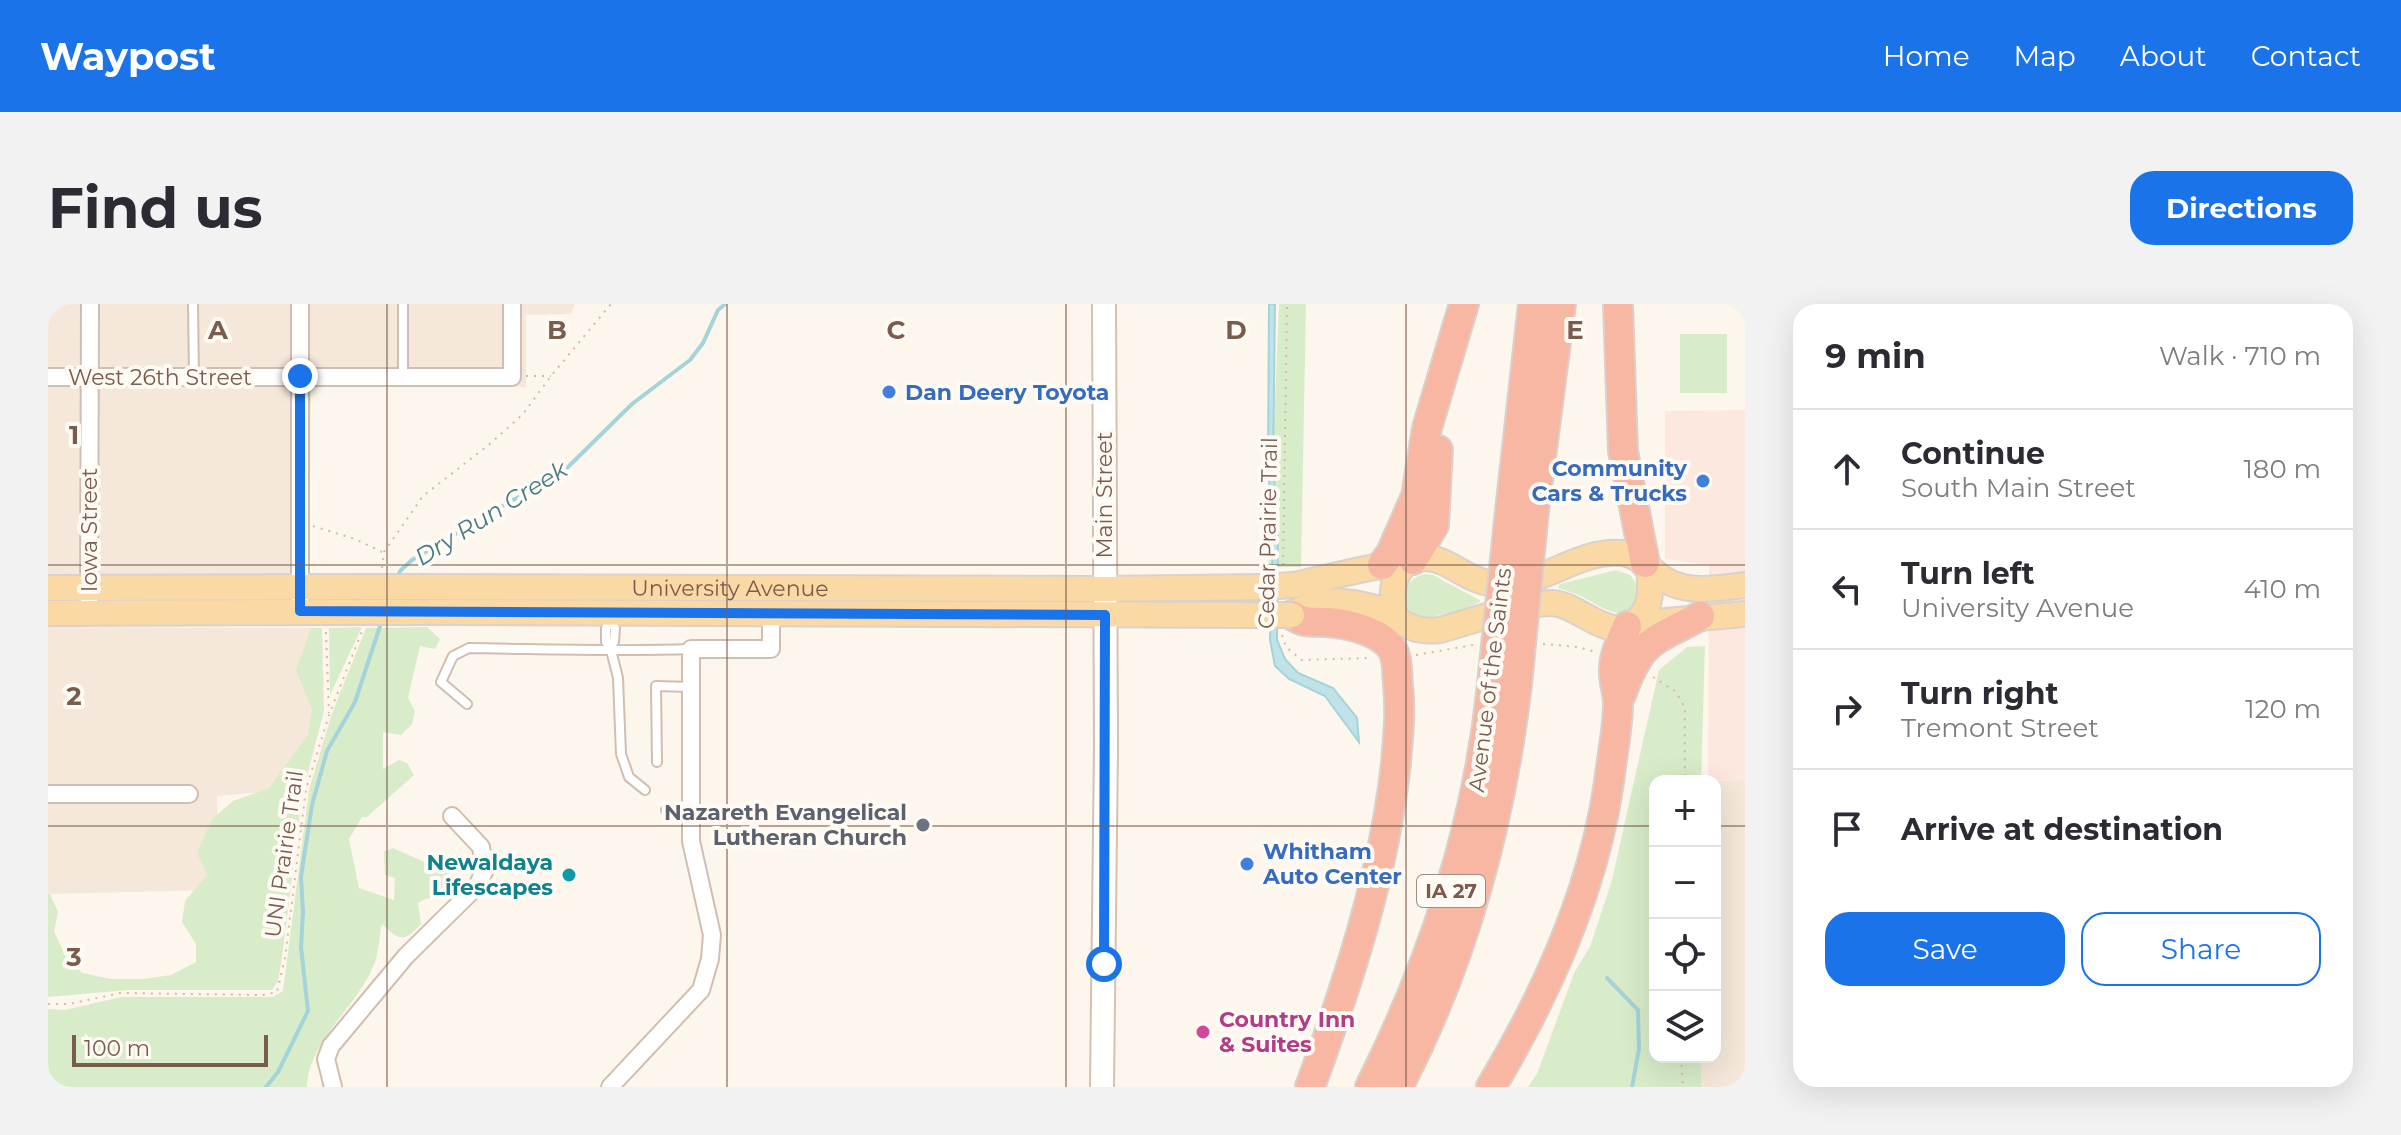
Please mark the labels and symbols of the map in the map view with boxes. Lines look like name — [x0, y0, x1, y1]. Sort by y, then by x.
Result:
text: A — [207, 314, 229, 346]
text: B — [547, 314, 567, 346]
text: C — [887, 314, 906, 346]
text: D — [1225, 314, 1247, 346]
text: E — [1566, 314, 1584, 346]
route end — [282, 358, 318, 394]
street label: West 26th Street — [68, 364, 252, 391]
place label: Dan Deery Toyota — [905, 379, 1109, 406]
marker: Dan Deery Toyota — [880, 383, 898, 401]
text: 1 — [69, 419, 79, 451]
street label: Main Street — [1091, 431, 1118, 559]
street label: Cedar Prairie Trail — [1253, 437, 1283, 629]
water label: Dry Run Creek — [409, 454, 574, 572]
place label: Community Cars & Trucks — [1531, 455, 1688, 507]
street label: Iowa Street — [76, 468, 103, 592]
marker: Community Cars & Trucks — [1694, 472, 1712, 490]
street label: Avenue of the Saints — [1463, 566, 1517, 794]
street label: University Avenue — [631, 574, 829, 602]
text: 2 — [66, 680, 82, 712]
street label: UNI Prairie Trail — [259, 769, 309, 939]
place label: Nazareth Evangelical Lutheran Church — [664, 799, 907, 851]
marker: Nazareth Evangelical Lutheran Church — [914, 816, 932, 834]
place label: Whitham Auto Center — [1262, 838, 1402, 890]
place label: Newaldaya Lifescapes — [426, 849, 553, 901]
marker: Whitham Auto Center — [1238, 855, 1256, 873]
marker: Newaldaya Lifescapes — [560, 866, 578, 884]
road number: IA 27 — [1417, 875, 1485, 907]
text: 3 — [65, 941, 82, 973]
route start — [1086, 946, 1122, 982]
place label: Country Inn & Suites — [1219, 1006, 1355, 1058]
marker: Country Inn & Suites — [1194, 1023, 1212, 1041]
scale bar — [72, 1031, 268, 1067]

